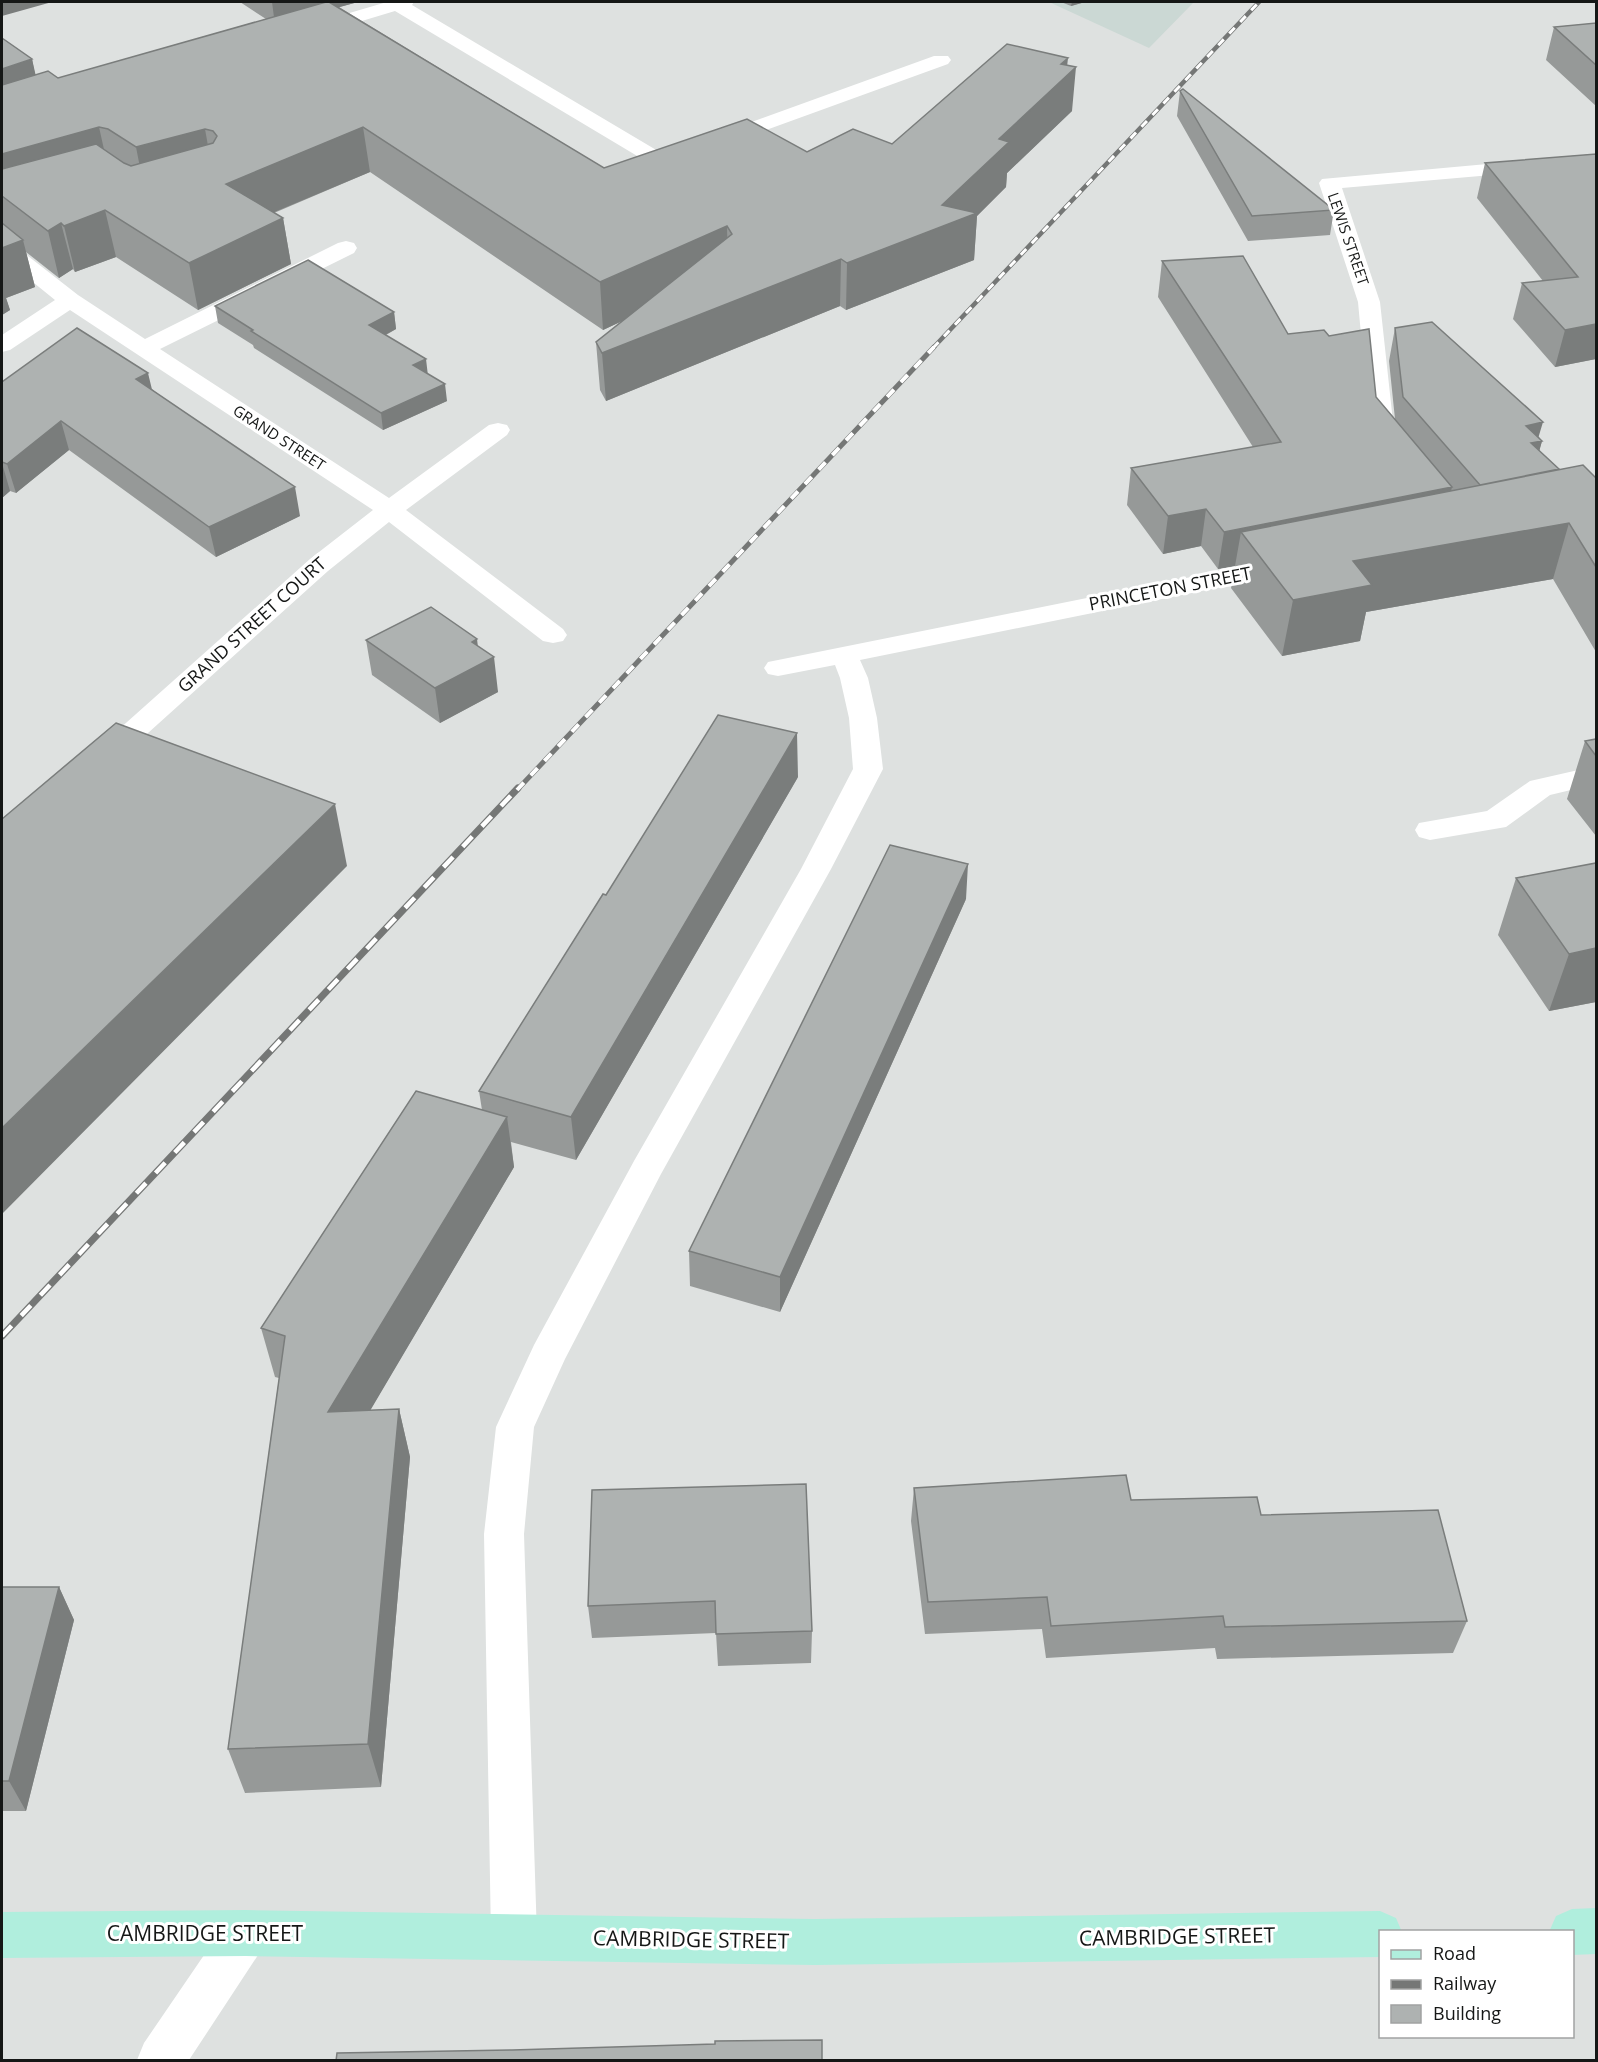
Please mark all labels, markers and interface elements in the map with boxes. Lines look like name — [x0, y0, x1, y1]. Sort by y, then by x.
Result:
street label: LEWIS STREET — [1324, 190, 1374, 288]
street label: GRAND STREET — [229, 400, 330, 475]
street label: GRAND STREET COURT — [172, 551, 331, 697]
street label: PRINCETON STREET — [1087, 560, 1253, 616]
street label: CAMBRIDGE STREET — [107, 1919, 304, 1947]
street label: CAMBRIDGE STREET — [1079, 1920, 1276, 1952]
street label: CAMBRIDGE STREET — [593, 1923, 790, 1955]
legend — [1379, 1930, 1574, 2038]
text: Road — [1433, 1941, 1476, 1965]
text: Railway — [1433, 1971, 1497, 1995]
text: Building — [1433, 2001, 1501, 2025]

